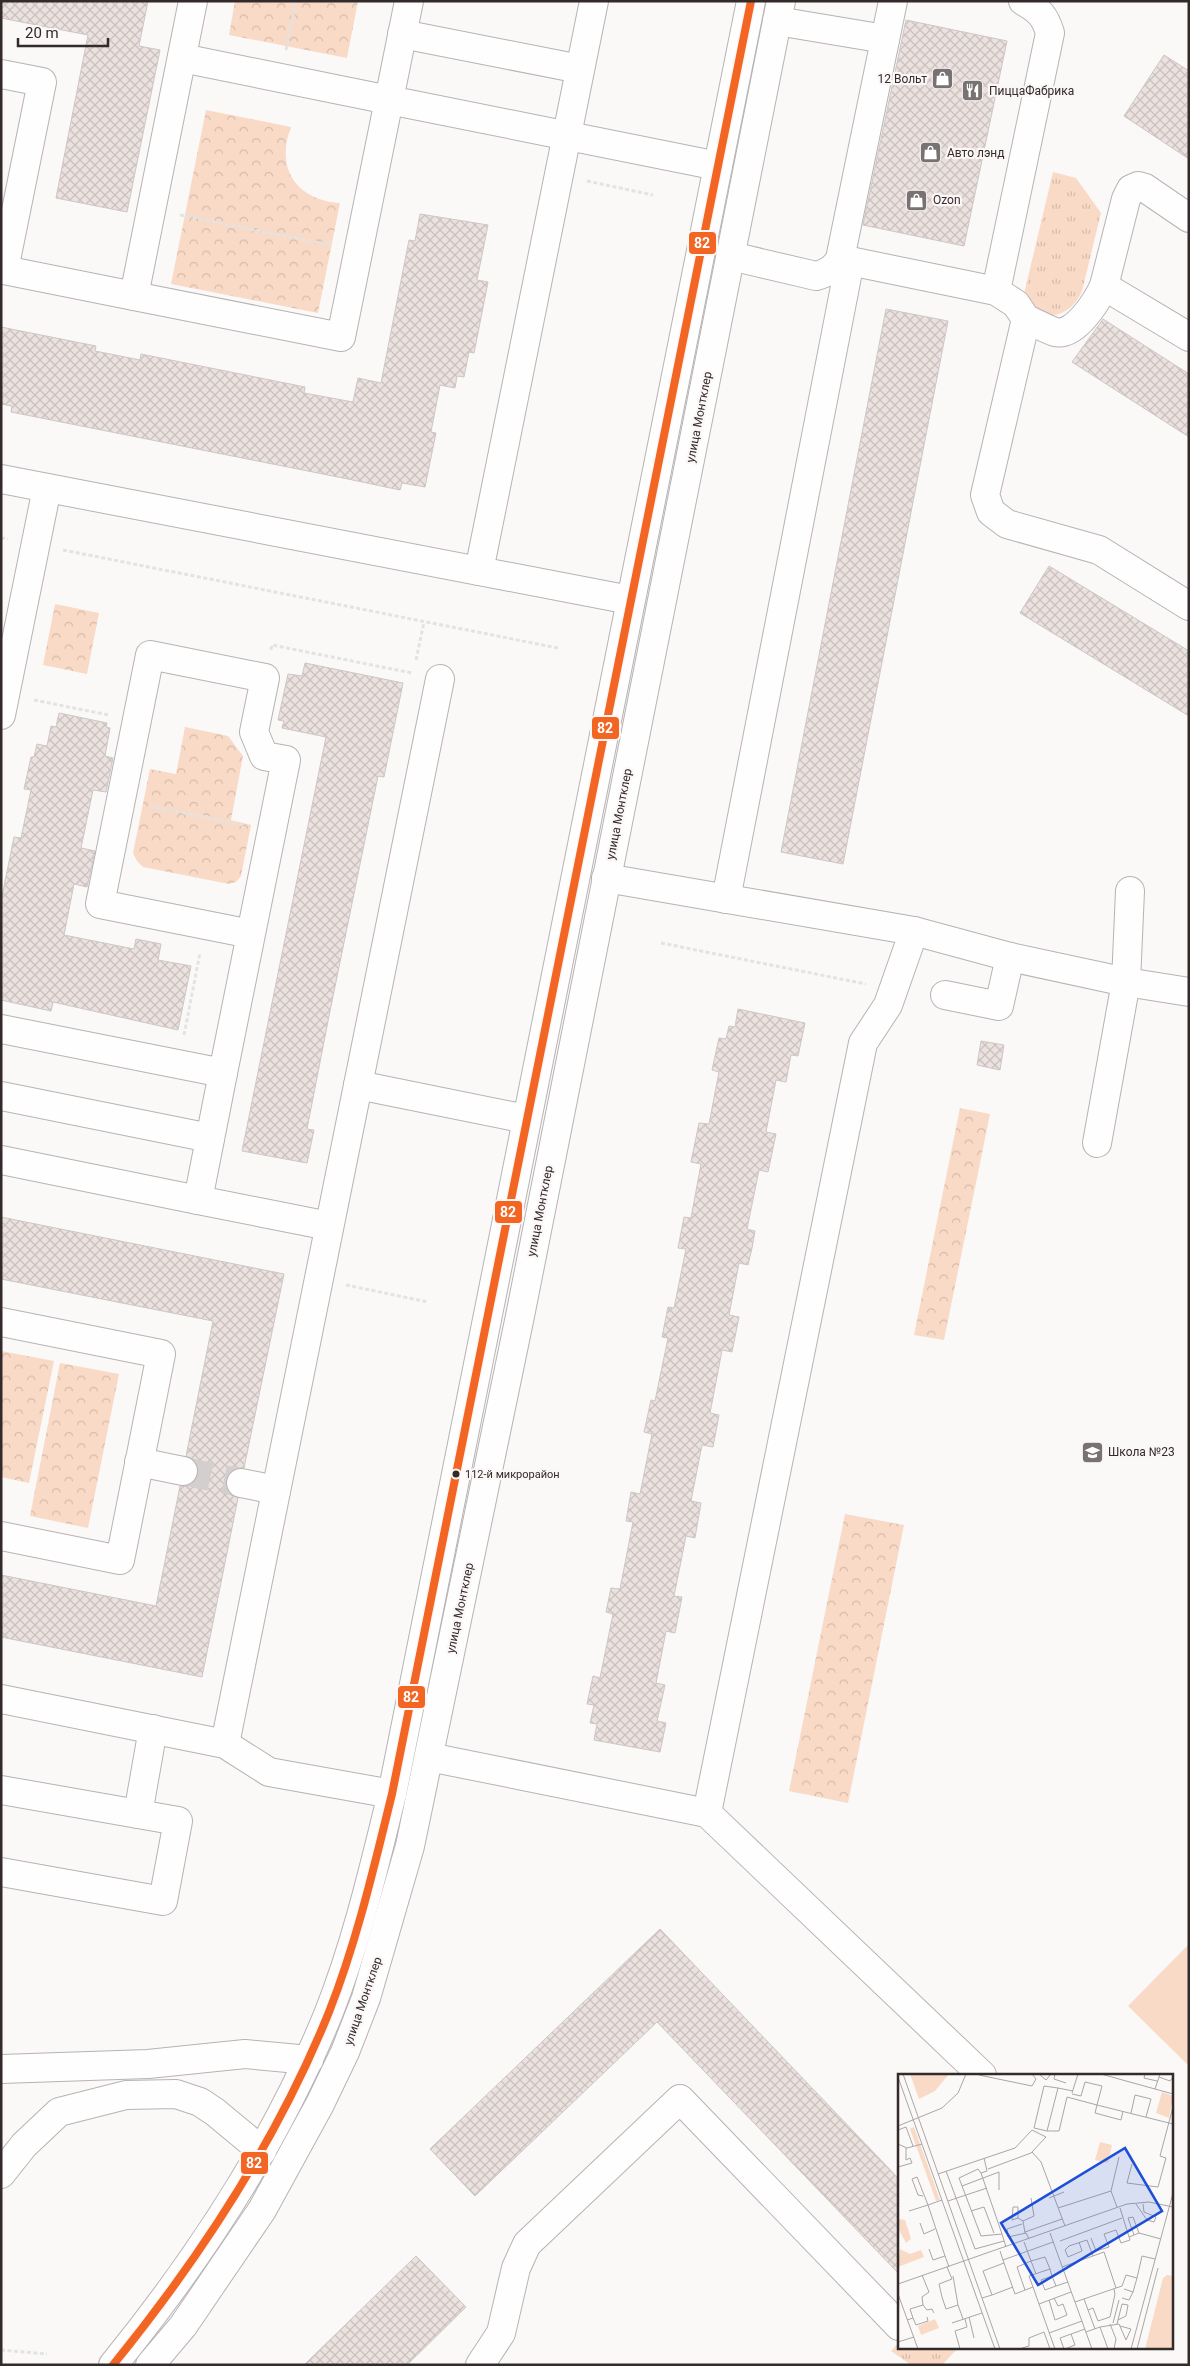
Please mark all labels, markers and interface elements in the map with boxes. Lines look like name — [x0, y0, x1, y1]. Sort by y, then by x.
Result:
scale bar — [18, 15, 108, 47]
text: 20 m — [25, 24, 59, 42]
shop icon: 12 Вольт — [931, 67, 955, 91]
place label: 12 Вольт — [877, 72, 927, 86]
restaurant icon: ПиццаФабрика — [961, 79, 985, 103]
place label: ПиццаФабрика — [989, 84, 1074, 98]
shop icon: Авто лэнд — [919, 141, 943, 165]
place label: Авто лэнд — [947, 146, 1005, 160]
shop icon: Ozon — [905, 188, 929, 212]
place label: Ozon — [933, 193, 961, 207]
line badge: 82 — [688, 231, 717, 255]
text: 82 — [694, 235, 710, 251]
street label: улица Монтклер — [683, 370, 715, 464]
line badge: 82 — [591, 716, 620, 740]
text: 82 — [597, 720, 613, 736]
street label: улица Монтклер — [603, 767, 635, 861]
street label: улица Монтклер — [524, 1164, 556, 1258]
line badge: 82 — [494, 1200, 523, 1224]
text: 82 — [500, 1204, 516, 1220]
school or university icon: Школа №23 — [1080, 1440, 1104, 1464]
place label: Школа №23 — [1108, 1445, 1175, 1459]
place label: 112-й микрорайон — [465, 1468, 560, 1481]
marker: 112-й микрорайон — [451, 1469, 461, 1479]
street label: улица Монтклер — [444, 1561, 477, 1655]
line badge: 82 — [397, 1685, 426, 1709]
text: 82 — [403, 1689, 419, 1705]
street label: улица Монтклер — [341, 1955, 385, 2047]
inset map — [898, 2074, 1172, 2348]
line badge: 82 — [240, 2151, 269, 2175]
text: 82 — [246, 2155, 262, 2171]

